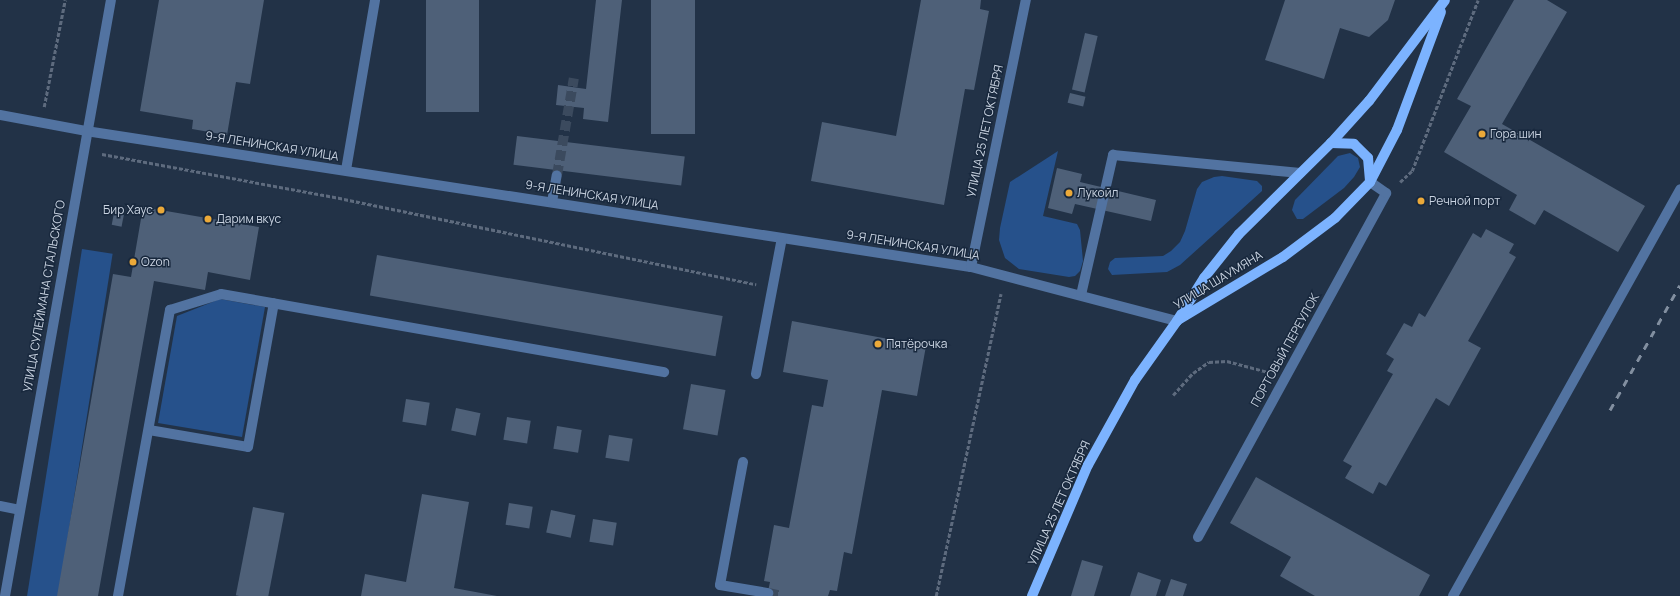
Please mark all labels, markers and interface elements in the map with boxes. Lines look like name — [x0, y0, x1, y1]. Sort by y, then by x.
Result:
street label: УЛИЦА 25 ЛЕТ ОКТЯБРЯ — [964, 63, 1006, 199]
place label: Гора шин — [1490, 127, 1542, 141]
street label: 9-Я ЛЕНИНСКАЯ УЛИЦА — [204, 128, 340, 164]
marker: Гора шин — [1477, 129, 1487, 139]
street label: 9-Я ЛЕНИНСКАЯ УЛИЦА — [524, 177, 660, 213]
place label: Лукойл — [1077, 186, 1118, 200]
marker: Лукойл — [1064, 188, 1074, 198]
place label: Речной порт — [1429, 194, 1500, 208]
marker: Речной порт — [1416, 196, 1426, 206]
street label: УЛИЦА СУЛЕЙМАНА СТАЛЬСКОГО — [20, 199, 68, 393]
place label: Бир Хаус — [103, 203, 153, 217]
marker: Бир Хаус — [156, 205, 166, 215]
place label: Дарим вкус — [216, 212, 281, 226]
marker: Дарим вкус — [203, 214, 213, 224]
street label: 9-Я ЛЕНИНСКАЯ УЛИЦА — [845, 227, 981, 263]
street label: УЛИЦА ШАУМЯНА — [1171, 248, 1265, 312]
place label: Ozon — [141, 255, 170, 269]
marker: Ozon — [128, 257, 138, 267]
street label: ПОРТОВЫЙ ПЕРЕУЛОК — [1248, 291, 1322, 409]
place label: Пятёрочка — [886, 337, 947, 351]
marker: Пятёрочка — [873, 339, 883, 349]
street label: УЛИЦА 25 ЛЕТ ОКТЯБРЯ — [1025, 438, 1093, 568]

